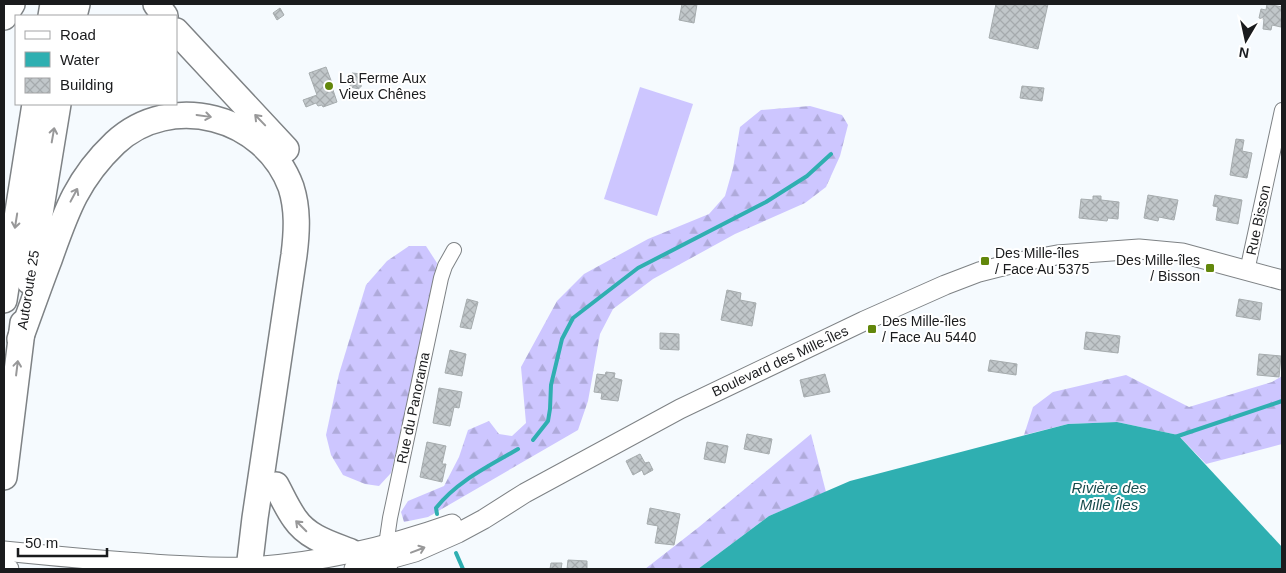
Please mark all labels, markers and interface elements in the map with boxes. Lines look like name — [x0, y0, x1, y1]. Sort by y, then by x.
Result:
legend — [15, 15, 178, 105]
north arrow — [1221, 15, 1271, 65]
text: Road — [60, 26, 96, 43]
text: N — [1238, 44, 1250, 62]
text: Water — [60, 51, 99, 68]
place label: La Ferme Aux Vieux Chênes — [339, 70, 426, 102]
text: Building — [60, 76, 113, 93]
marker: La Ferme Aux Vieux Chênes — [323, 80, 335, 92]
one-way arrow — [195, 112, 211, 122]
one-way arrow — [254, 113, 266, 126]
one-way arrow — [48, 127, 58, 143]
street label: Rue Bisson — [1243, 183, 1273, 257]
one-way arrow — [70, 188, 79, 203]
one-way arrow — [10, 213, 20, 229]
place label: Des Mille-îles / Face Au 5375 — [995, 245, 1089, 277]
street label: Autoroute 25 — [14, 249, 42, 331]
place label: Des Mille-îles / Bisson — [1116, 252, 1200, 284]
marker: Des Mille-îles / Face Au 5375 — [979, 255, 991, 267]
marker: Des Mille-îles / Bisson — [1204, 262, 1216, 274]
place label: Des Mille-îles / Face Au 5440 — [882, 313, 976, 345]
street label: Boulevard des Mille-Îles — [709, 322, 851, 400]
marker: Des Mille-îles / Face Au 5440 — [866, 323, 878, 335]
street label: Rue du Panorama — [393, 351, 433, 465]
one-way arrow — [12, 360, 22, 376]
water label: Rivière des Mille Îles — [1071, 479, 1147, 513]
one-way arrow — [295, 520, 307, 532]
scale bar — [18, 526, 106, 558]
text: 50 m — [25, 534, 58, 551]
one-way arrow — [410, 545, 425, 554]

